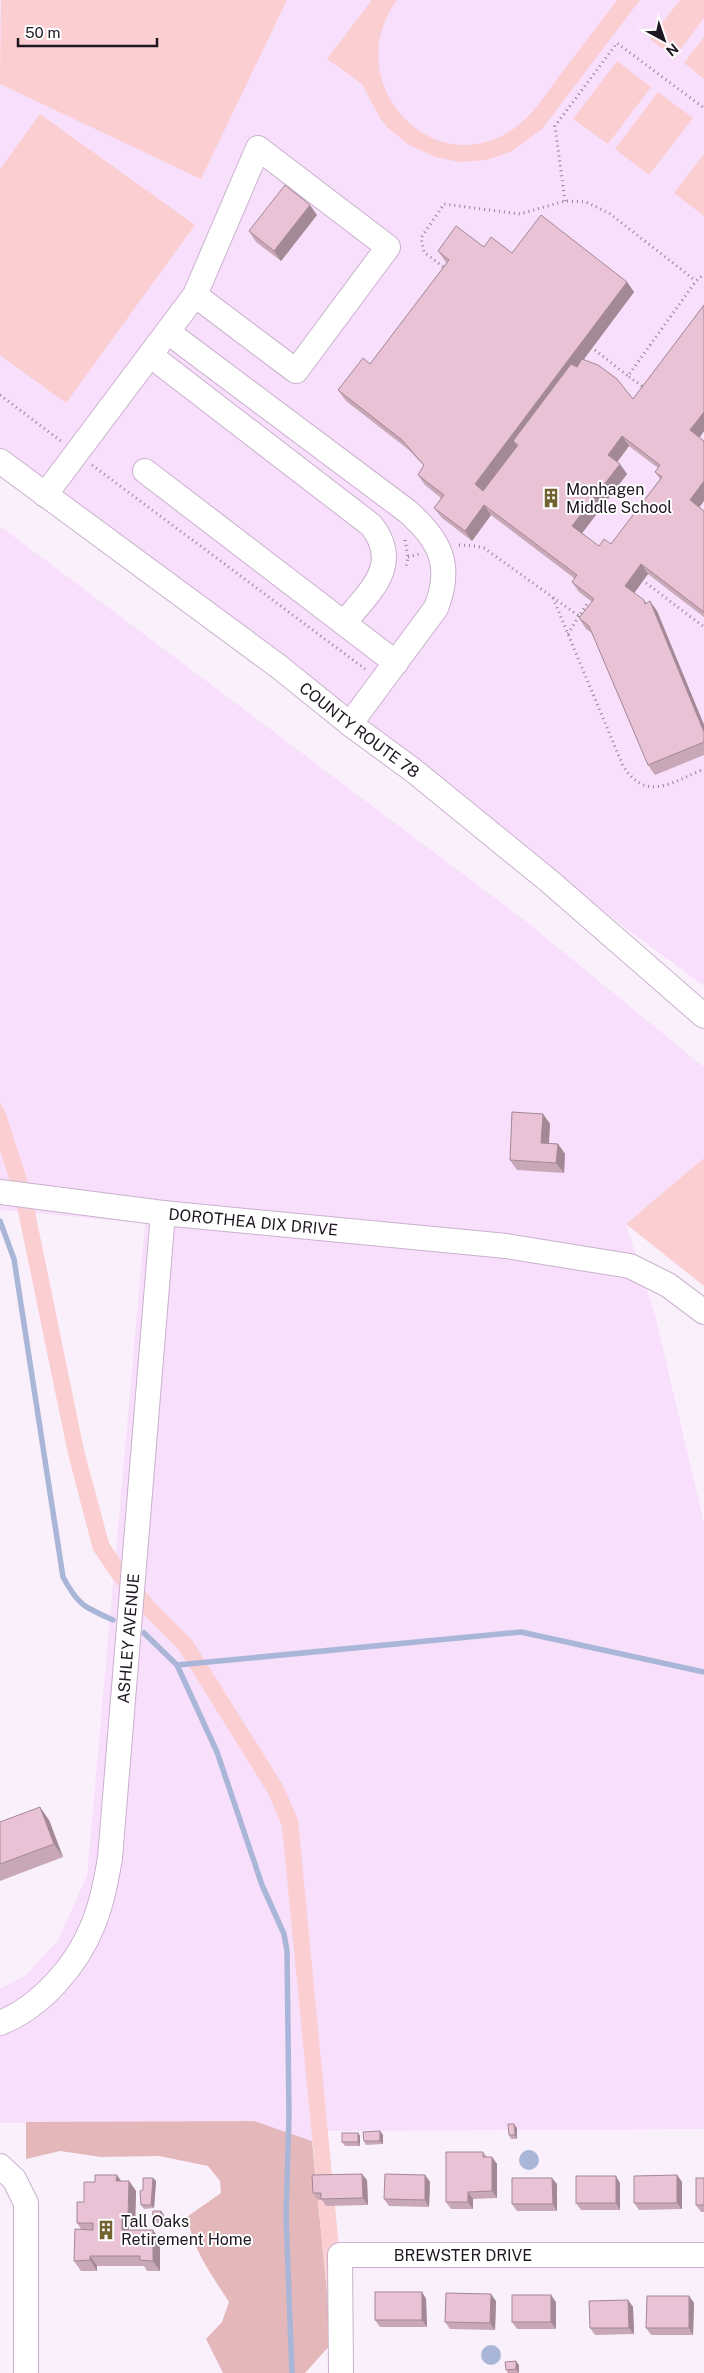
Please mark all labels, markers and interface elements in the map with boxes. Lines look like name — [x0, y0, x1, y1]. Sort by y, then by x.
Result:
scale bar — [18, 15, 156, 47]
north arrow — [639, 15, 689, 65]
text: 50 m — [25, 24, 60, 41]
text: N — [663, 40, 682, 60]
place label: Monhagen Middle School — [566, 480, 672, 517]
building icon: Monhagen Middle School — [540, 487, 562, 509]
street label: COUNTY ROUTE 78 — [296, 678, 423, 781]
street label: DOROTHEA DIX DRIVE — [168, 1204, 339, 1239]
street label: ASHLEY AVENUE — [113, 1573, 143, 1704]
place label: Tall Oaks Retirement Home — [121, 2212, 252, 2249]
building icon: Tall Oaks Retirement Home — [95, 2219, 117, 2241]
street label: BREWSTER DRIVE — [394, 2246, 532, 2265]

